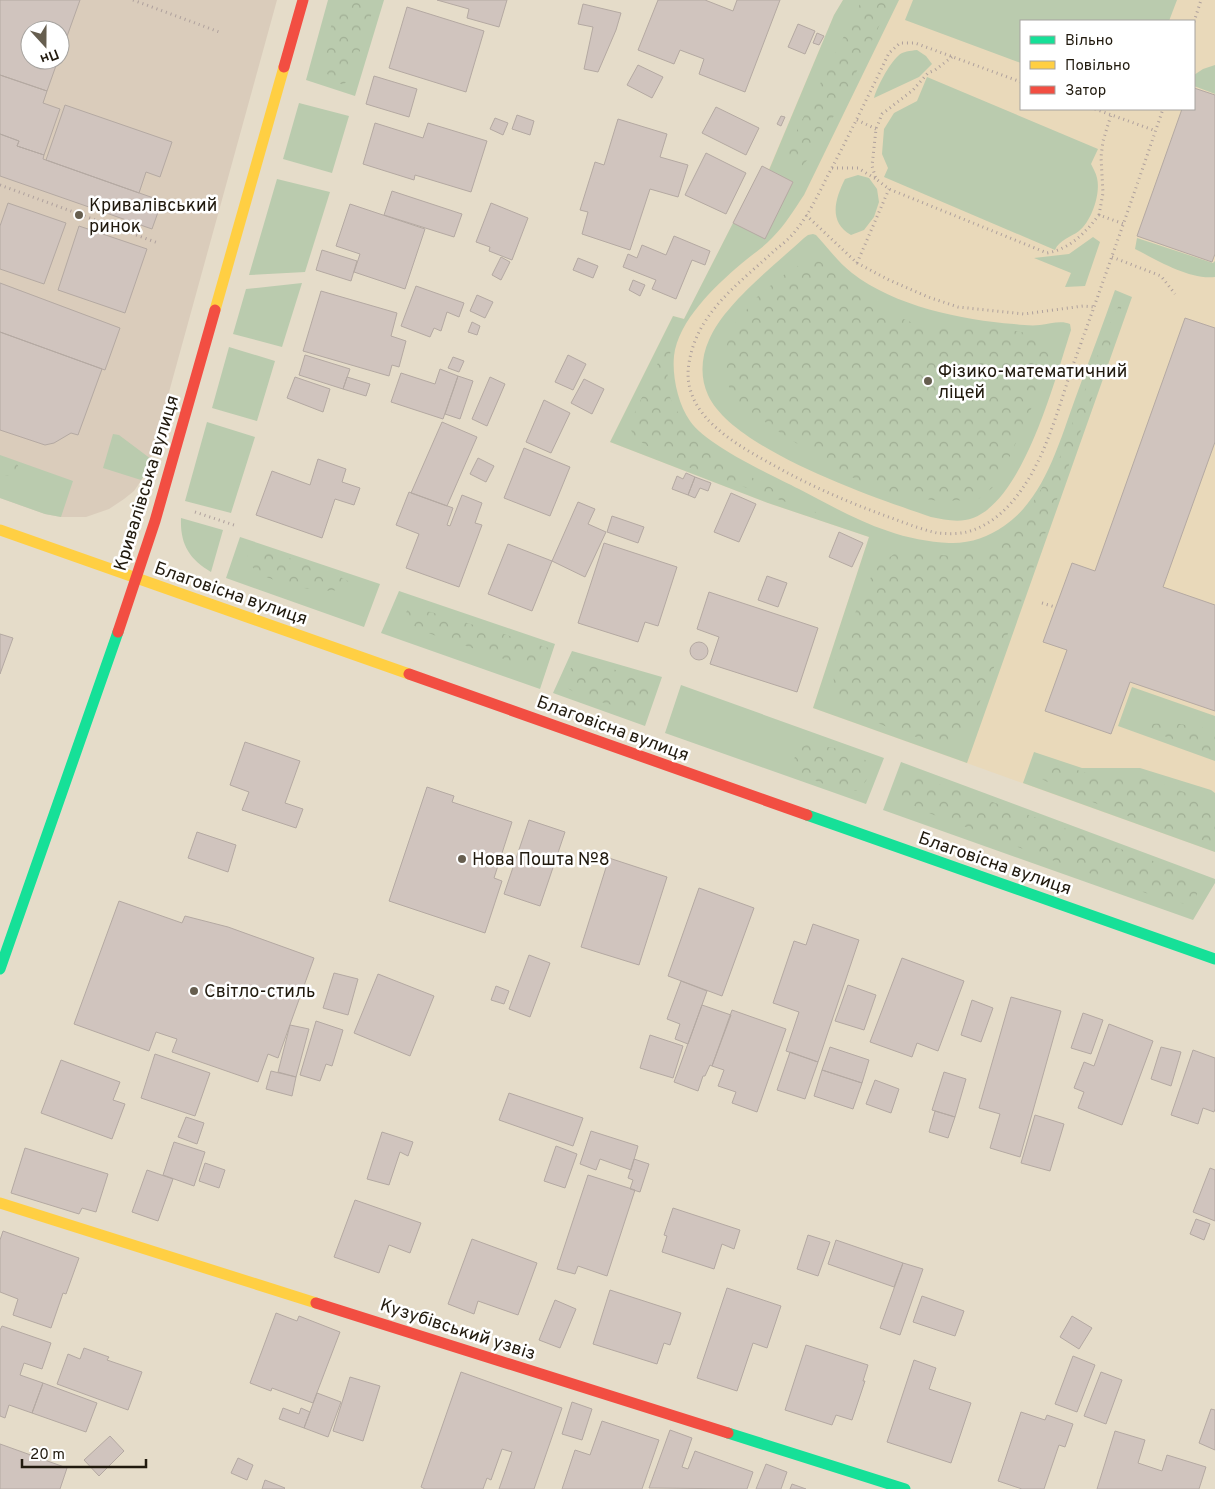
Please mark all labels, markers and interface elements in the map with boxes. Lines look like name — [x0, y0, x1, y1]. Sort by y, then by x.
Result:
north arrow — [20, 20, 70, 70]
legend — [1020, 20, 1195, 110]
text: Вільно — [1065, 32, 1113, 51]
text: Пн — [37, 44, 61, 67]
text: Повільно — [1065, 57, 1130, 76]
text: Затор — [1065, 82, 1106, 101]
place label: Кривалівський ринок — [89, 195, 217, 239]
marker: Кривалівський ринок — [73, 209, 85, 221]
place label: Фізико-математичний ліцей — [938, 361, 1127, 405]
marker: Фізико-математичний ліцей — [922, 375, 934, 387]
street label: Кривалівська вулиця — [110, 393, 185, 574]
street label: Благовісна вулиця — [151, 557, 310, 631]
street label: Благовісна вулиця — [533, 691, 692, 768]
street label: Благовісна вулиця — [915, 827, 1074, 901]
place label: Нова Пошта №8 — [472, 849, 610, 872]
marker: Нова Пошта №8 — [456, 853, 468, 865]
place label: Світло-стиль — [204, 981, 315, 1004]
marker: Світло-стиль — [188, 985, 200, 997]
street label: Кузубівський узвіз — [377, 1294, 538, 1366]
scale bar — [22, 1436, 146, 1468]
text: 20 m — [30, 1446, 65, 1465]

